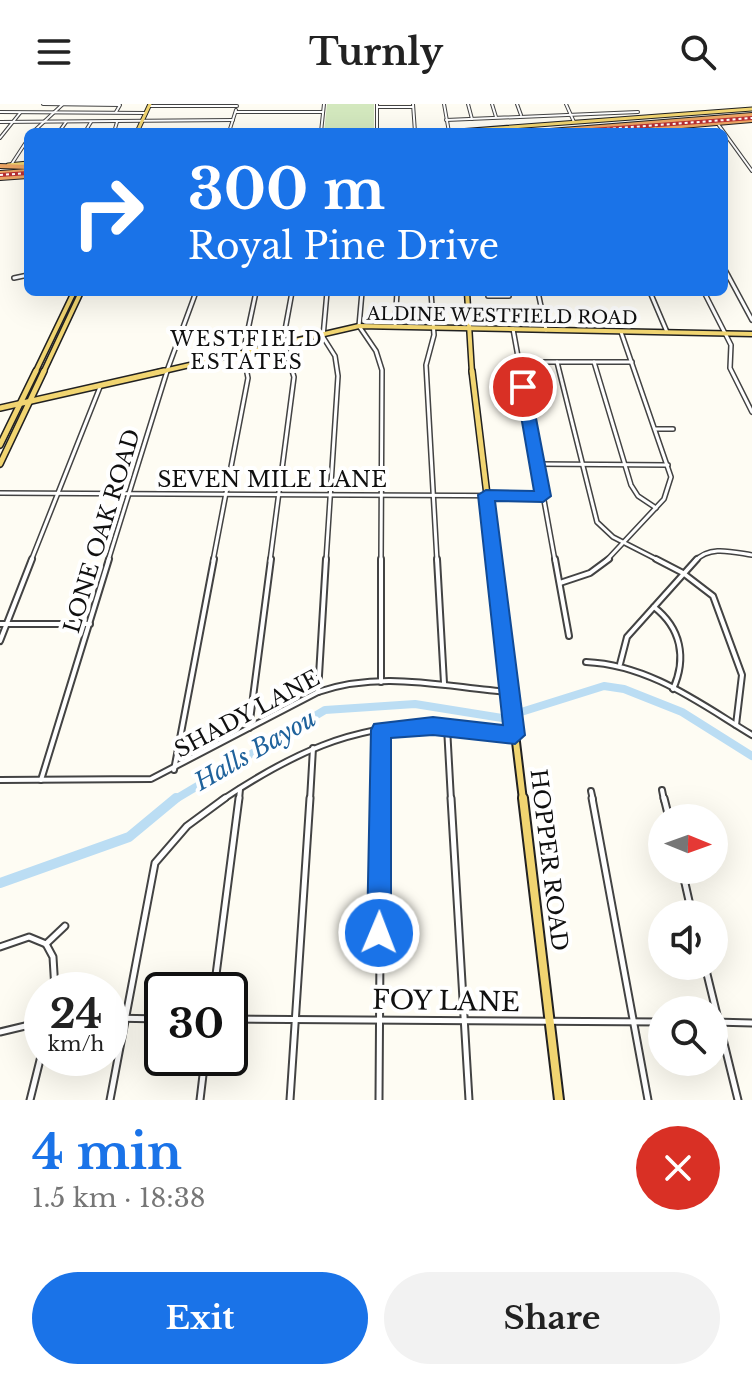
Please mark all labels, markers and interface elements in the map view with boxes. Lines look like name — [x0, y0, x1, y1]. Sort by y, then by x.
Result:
icon: menu — [32, 30, 76, 74]
text: Turnly — [309, 30, 443, 75]
icon: search — [676, 30, 720, 74]
text: 300 m — [188, 155, 385, 224]
icon: right — [56, 160, 160, 264]
text: Royal Pine Drive — [188, 224, 499, 269]
street label: ALDINE WESTFIELD ROAD — [365, 303, 638, 329]
district label: WESTFIELD ESTATES — [169, 327, 324, 374]
pin — [489, 353, 557, 421]
icon: arrive — [501, 365, 545, 409]
street label: LONE OAK ROAD — [58, 426, 146, 636]
street label: SEVEN MILE LANE — [157, 466, 387, 493]
street label: SHADY LANE — [170, 664, 324, 764]
water label: Halls Bayou — [188, 704, 321, 797]
street label: HOPPER ROAD — [524, 767, 574, 953]
north arrow — [648, 804, 728, 884]
map controls — [648, 804, 728, 1076]
position arrow — [337, 891, 421, 975]
button: sound — [648, 900, 728, 980]
speed limit sign: 30 — [144, 972, 248, 1076]
street label: FOY LANE — [372, 984, 520, 1018]
text: 24 — [50, 989, 102, 1039]
button: search — [648, 996, 728, 1076]
text: km/h — [48, 1032, 104, 1056]
text: 4 min — [32, 1122, 182, 1182]
button: close — [636, 1126, 720, 1210]
text: 1.5 km · 18:38 — [32, 1182, 206, 1214]
button: Exit — [32, 1272, 368, 1364]
button: Share — [384, 1272, 720, 1364]

